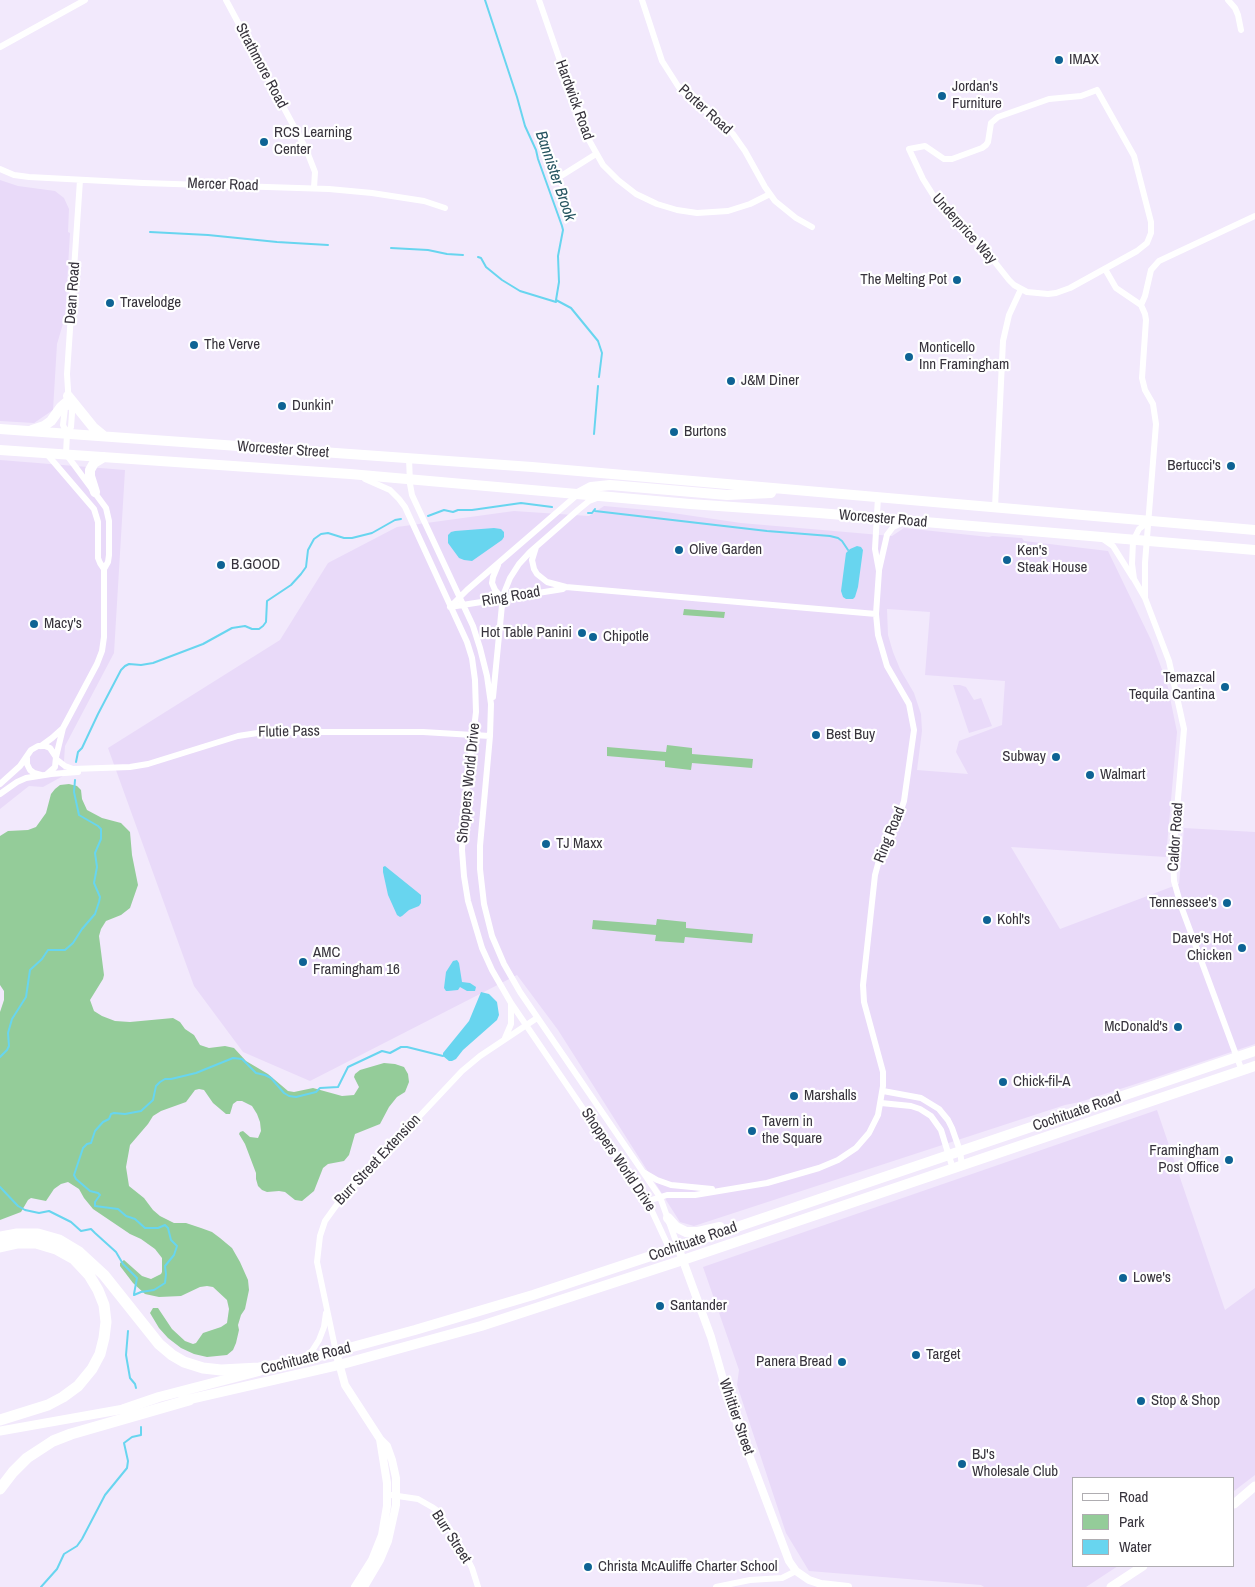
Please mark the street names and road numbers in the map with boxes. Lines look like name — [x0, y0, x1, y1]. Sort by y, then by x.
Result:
street label: Strathmore Road — [231, 20, 291, 112]
street label: Hardwick Road — [551, 57, 597, 143]
street label: Porter Road — [674, 81, 736, 139]
street label: Mercer Road — [187, 175, 259, 195]
street label: Underprice Way — [928, 190, 1000, 268]
street label: Dean Road — [62, 261, 84, 325]
street label: Worcester Street — [236, 438, 330, 462]
street label: Worcester Road — [838, 506, 928, 532]
street label: Ring Road — [480, 583, 542, 611]
street label: Flutie Pass — [258, 722, 320, 742]
street label: Shoppers World Drive — [454, 722, 484, 844]
street label: Caldor Road — [1165, 802, 1187, 872]
street label: Ring Road — [871, 804, 909, 866]
street label: Cochituate Road — [1030, 1088, 1124, 1136]
street label: Shoppers World Drive — [577, 1105, 659, 1215]
street label: Burr Street Extension — [331, 1111, 425, 1209]
street label: Cochituate Road — [646, 1218, 740, 1266]
street label: Cochituate Road — [259, 1339, 353, 1379]
street label: Whittier Street — [715, 1377, 757, 1457]
street label: Burr Street — [427, 1507, 475, 1567]

